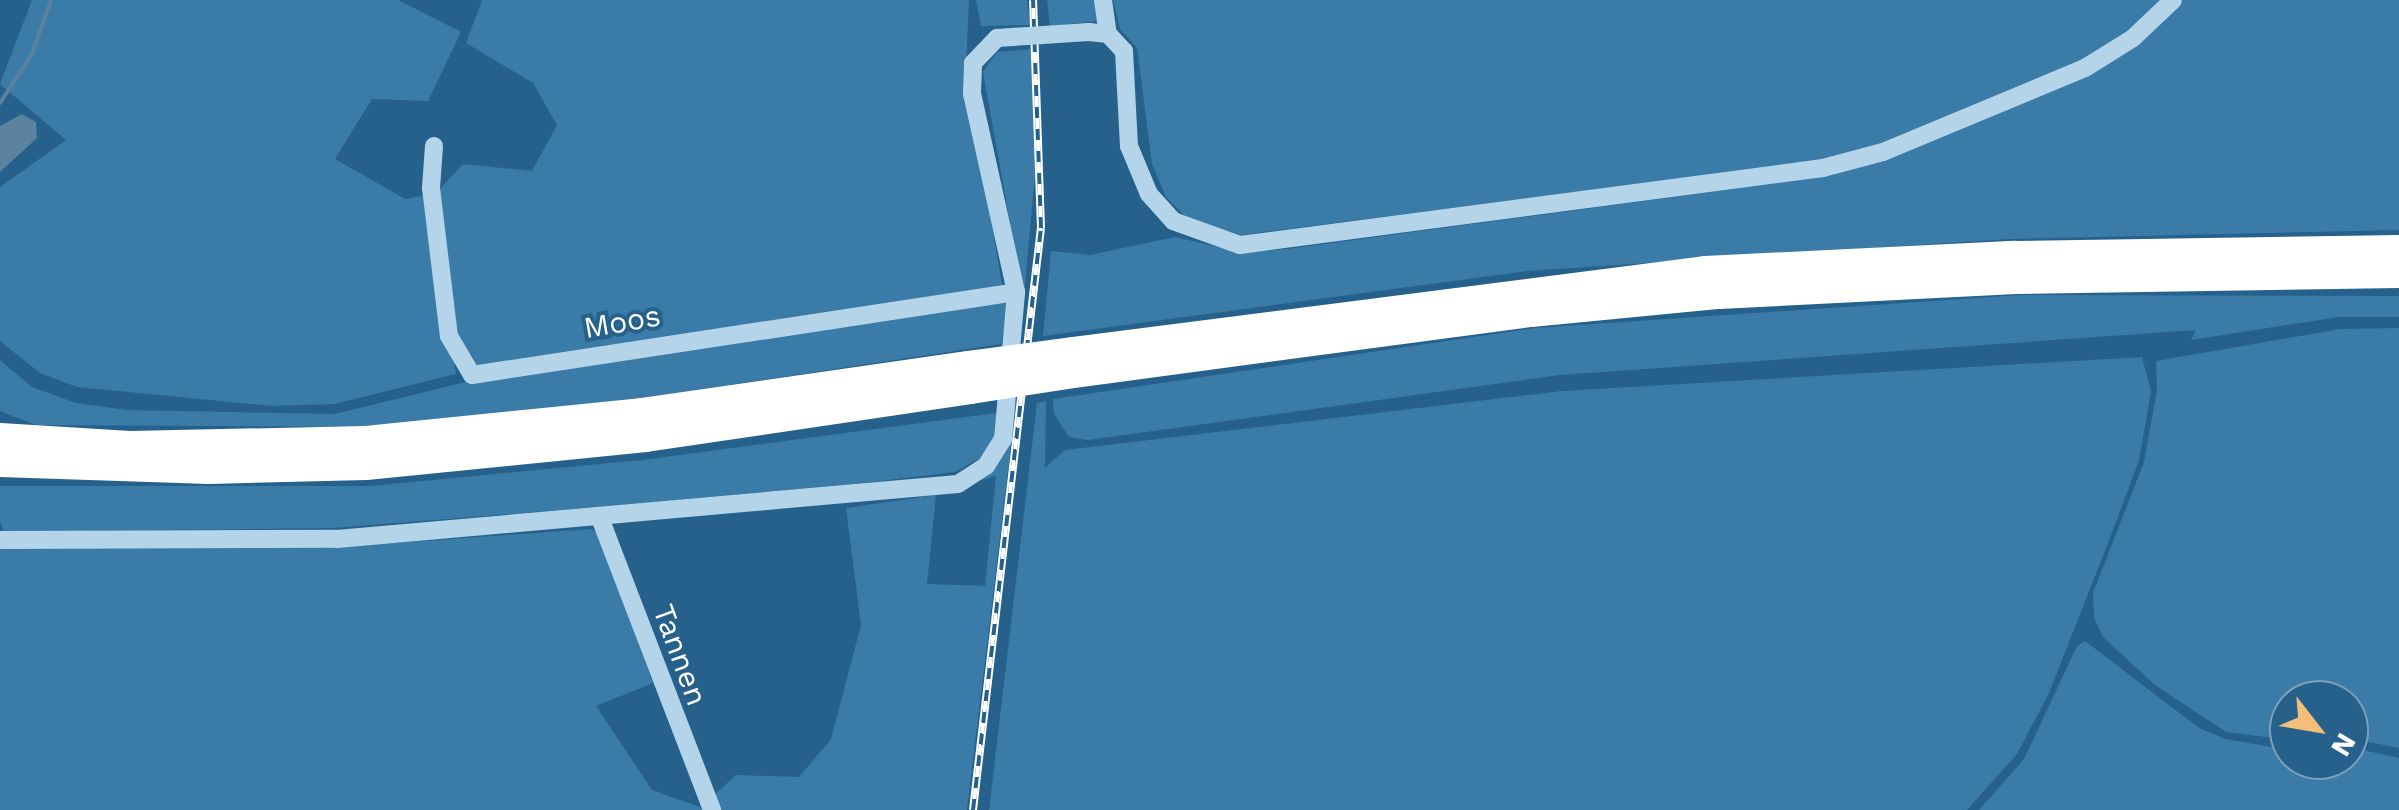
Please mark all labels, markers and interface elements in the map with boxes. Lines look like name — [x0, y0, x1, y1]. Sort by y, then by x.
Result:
street label: Moos — [581, 298, 663, 346]
street label: Tannen — [645, 599, 715, 711]
north arrow — [2269, 680, 2369, 780]
text: N — [2324, 727, 2363, 762]

